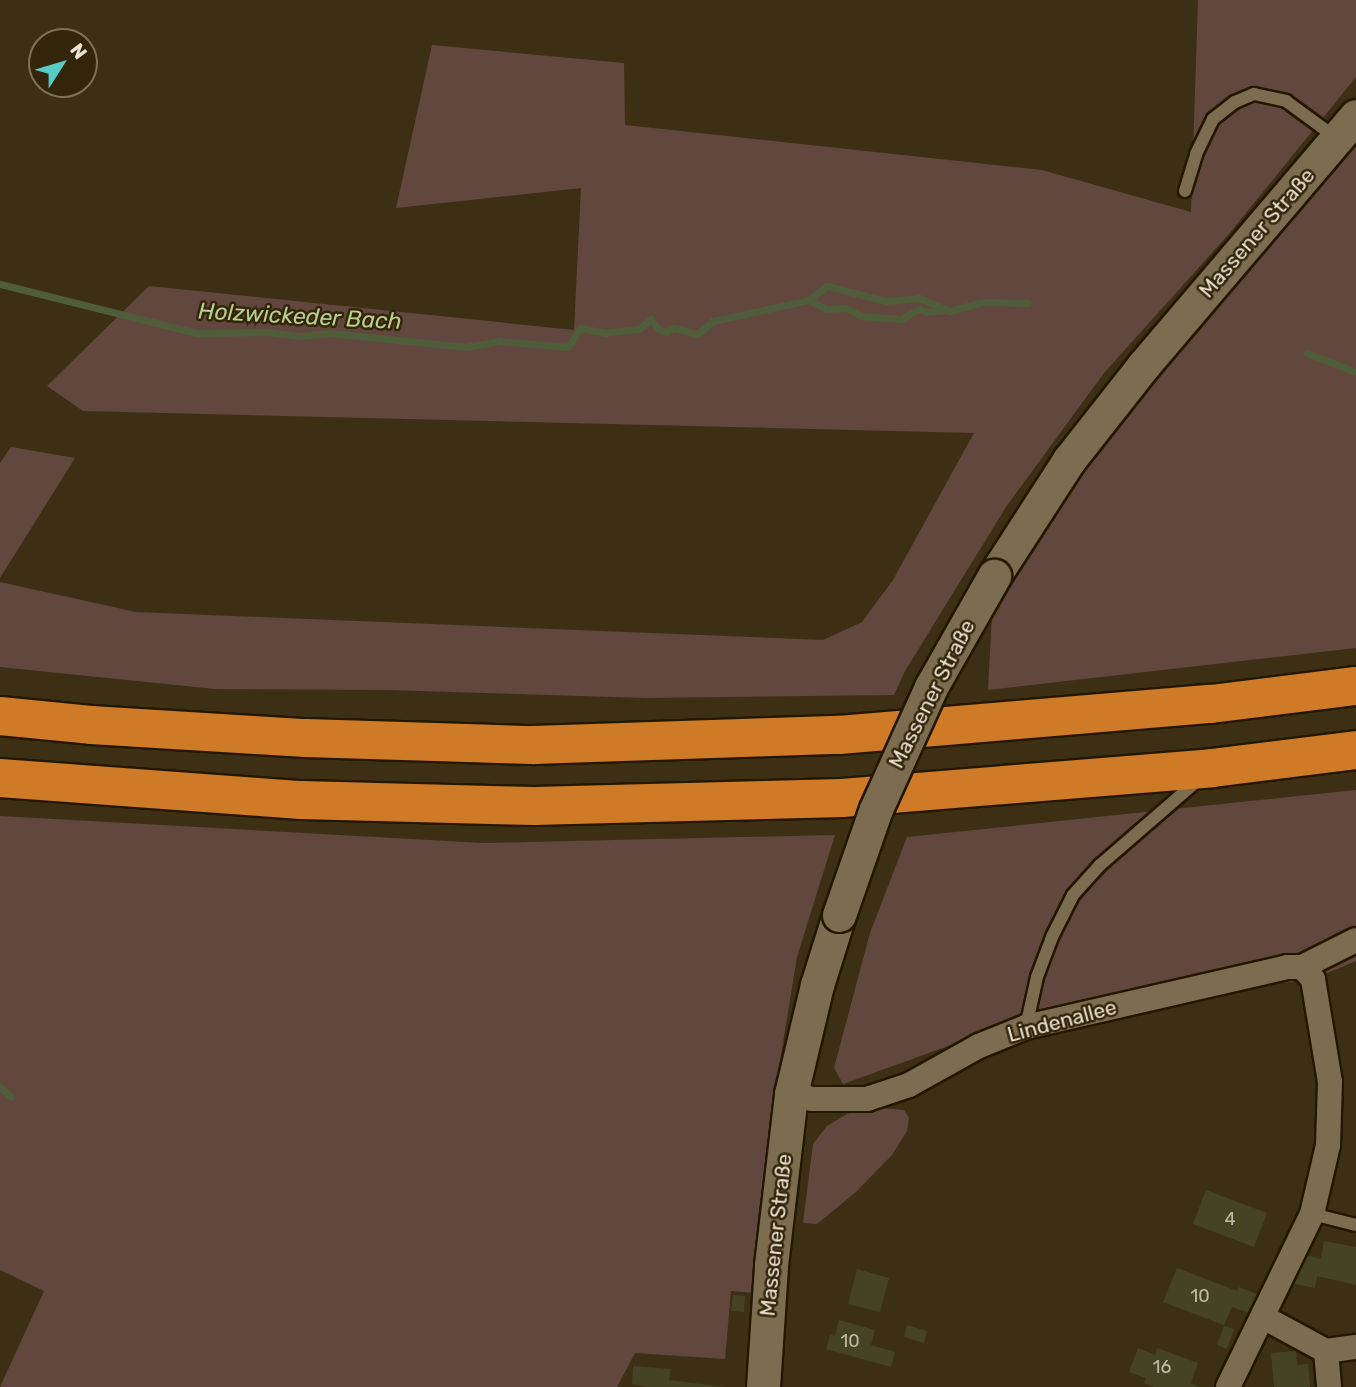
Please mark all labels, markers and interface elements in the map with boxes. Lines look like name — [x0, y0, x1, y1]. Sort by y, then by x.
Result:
north arrow — [28, 28, 98, 98]
text: N — [65, 39, 92, 64]
street label: Massener Straße — [1194, 163, 1320, 303]
water label: Holzwickeder Bach — [197, 297, 403, 335]
street label: Massener Straße — [884, 615, 980, 773]
street label: Lindenallee — [1005, 994, 1119, 1048]
street label: Massener Straße — [755, 1152, 797, 1318]
house number: 4 — [1224, 1208, 1236, 1230]
house number: 10 — [1190, 1285, 1210, 1307]
house number: 10 — [840, 1330, 860, 1352]
house number: 16 — [1153, 1356, 1171, 1378]

